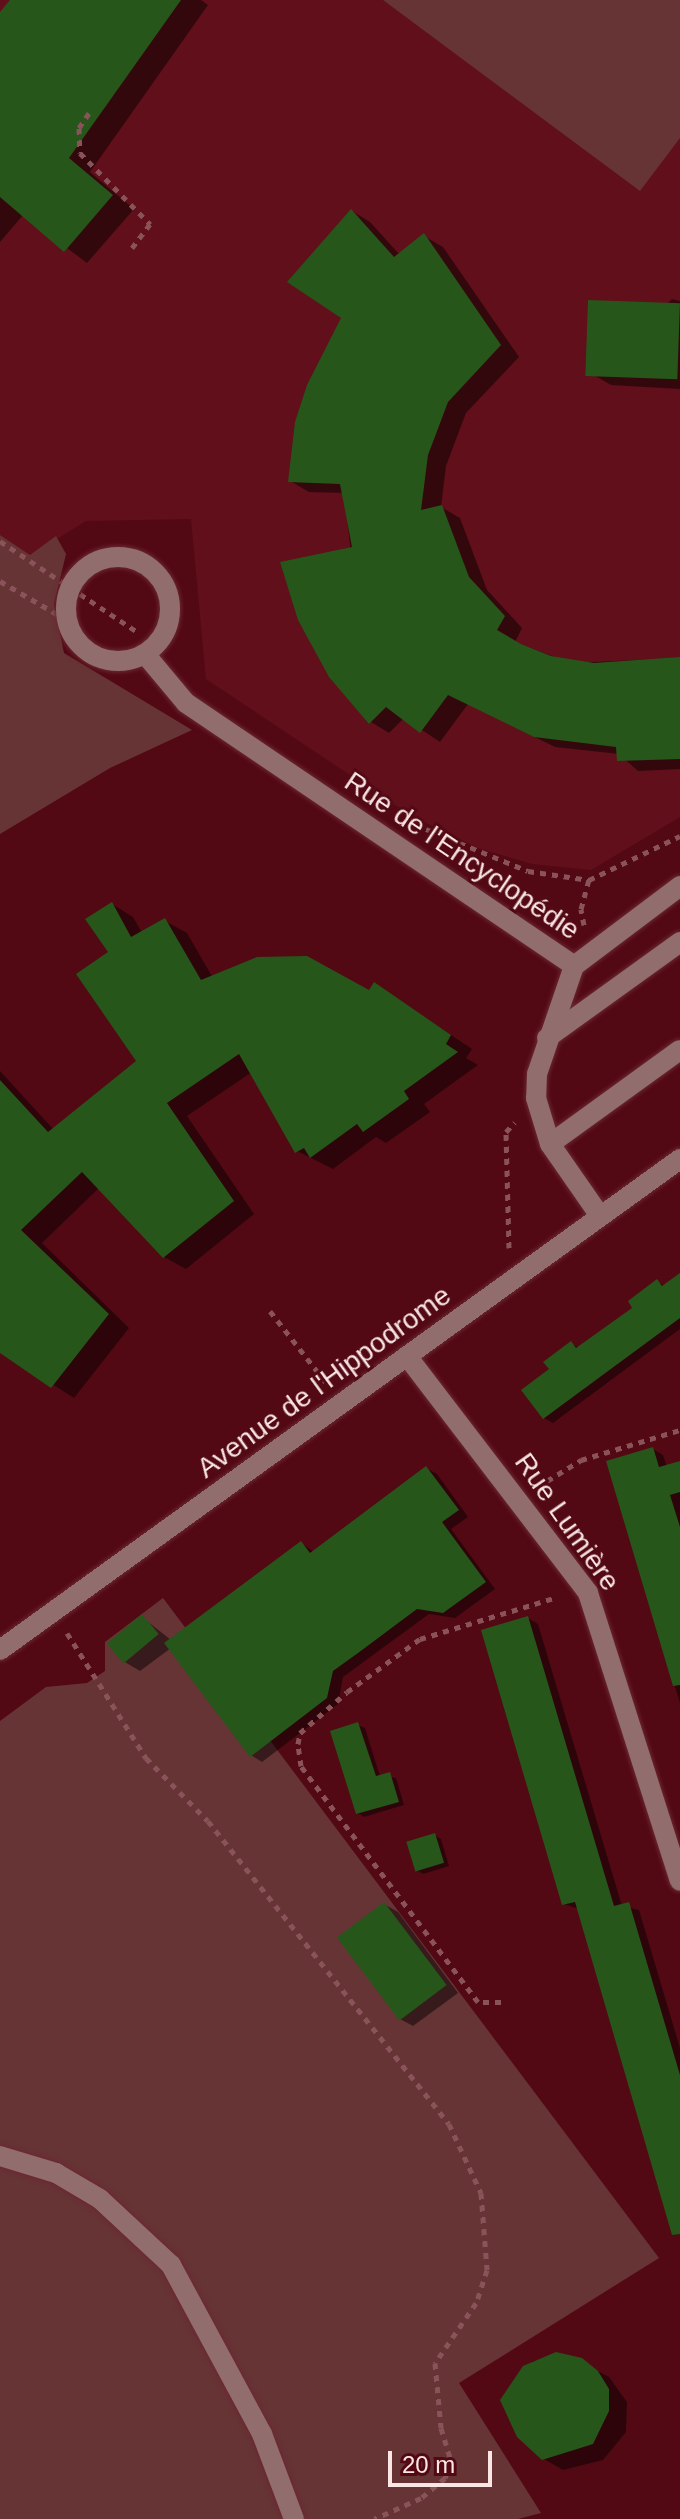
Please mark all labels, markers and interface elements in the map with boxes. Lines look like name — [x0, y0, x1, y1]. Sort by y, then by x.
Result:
street label: Rue de l'Encyclopédie — [338, 765, 586, 947]
street label: Avenue de l'Hippodrome — [191, 1279, 457, 1485]
street label: Rue Lumière — [507, 1447, 627, 1597]
scale bar — [392, 2435, 496, 2485]
text: 20 m — [402, 2451, 455, 2478]

